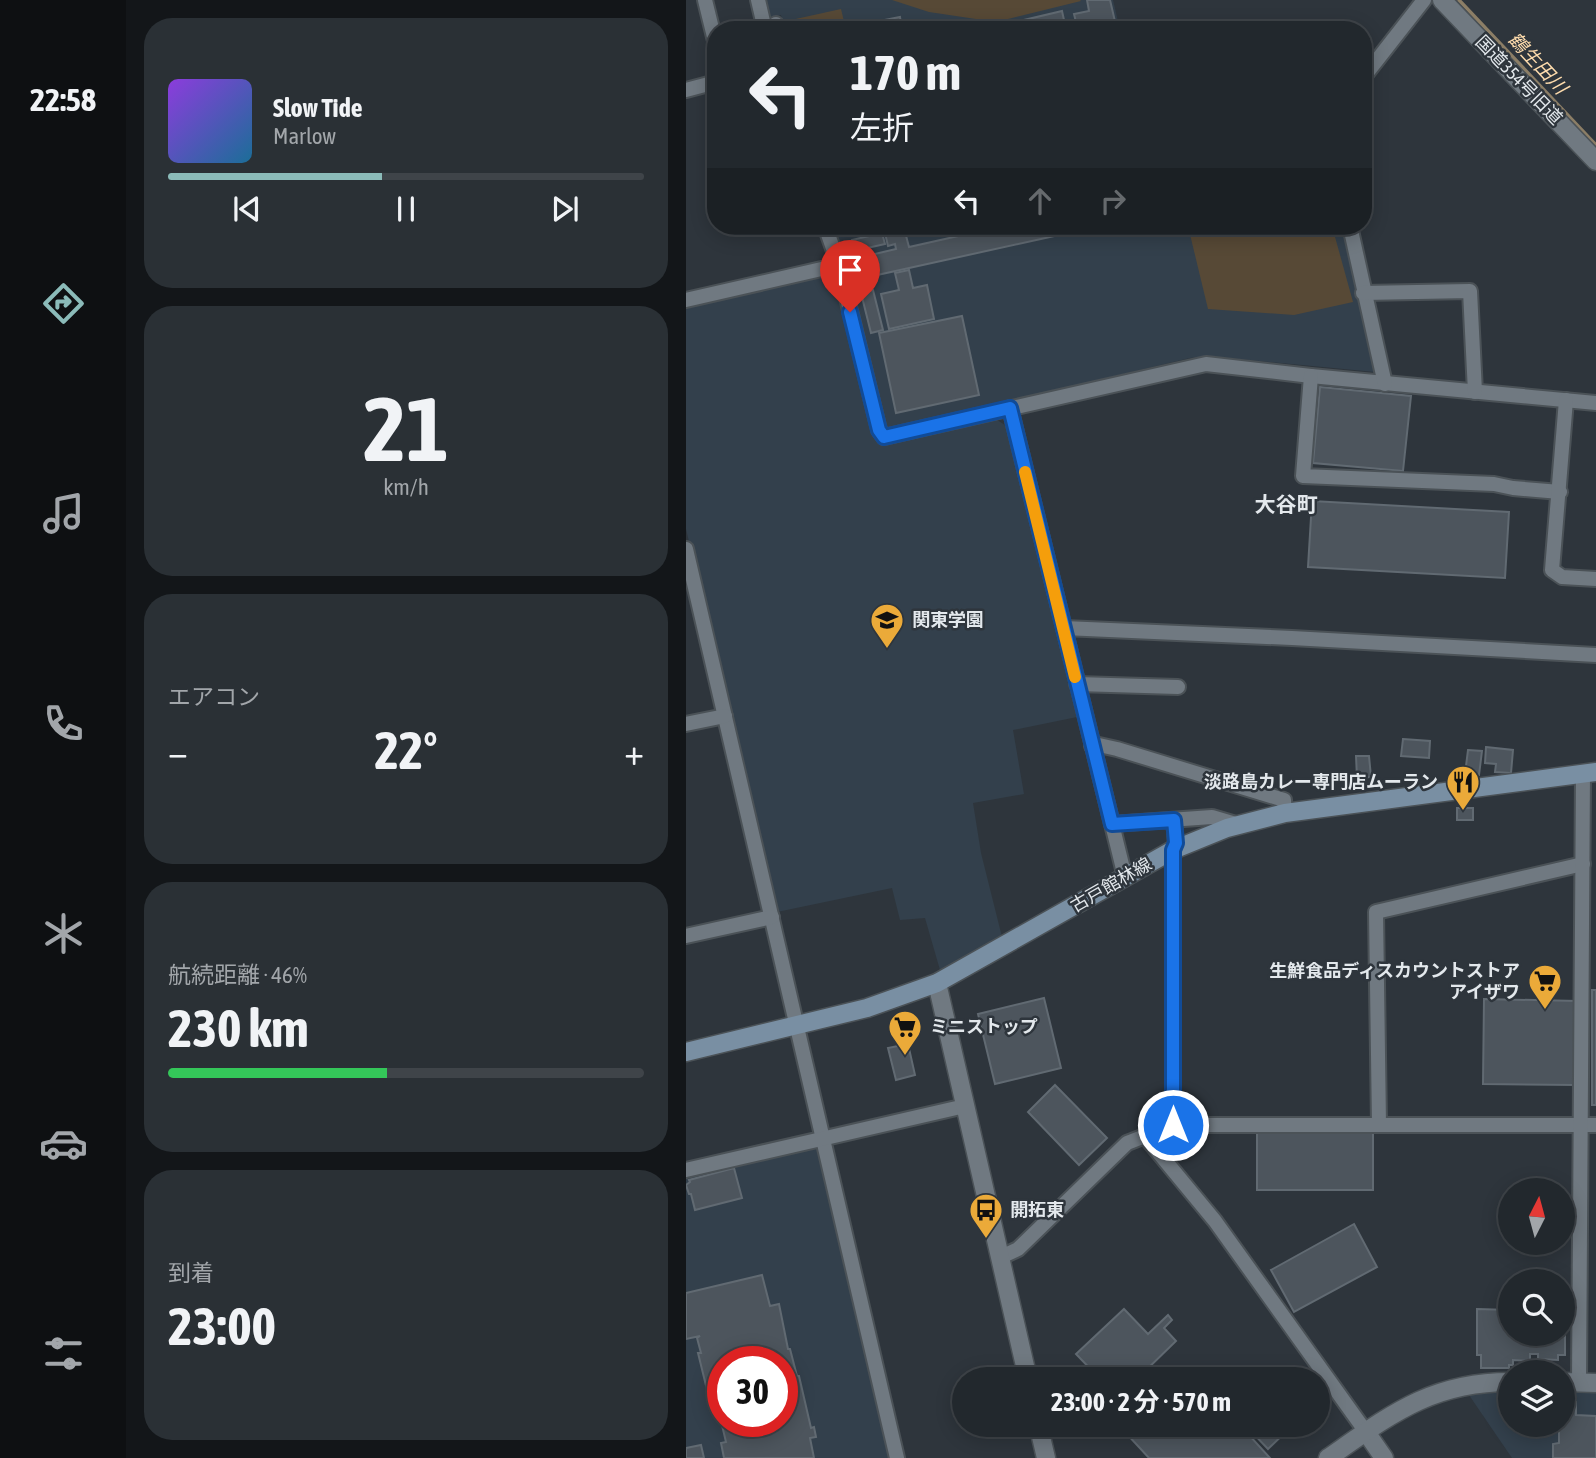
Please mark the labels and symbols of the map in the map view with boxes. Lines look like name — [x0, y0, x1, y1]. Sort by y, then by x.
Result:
water label: 鶴生田川 — [1504, 28, 1573, 100]
street label: 国道354号旧道 — [1472, 31, 1567, 128]
pin — [820, 240, 880, 312]
district label: 大谷町 — [1255, 492, 1318, 516]
school or university icon: 関東学園 — [868, 601, 906, 650]
place label: 関東学園 — [912, 609, 984, 630]
restaurant icon: 淡路島カレー専門店ムーラン — [1444, 763, 1482, 812]
place label: 淡路島カレー専門店ムーラン — [1204, 771, 1438, 792]
street label: 古戸館林線 — [1067, 853, 1155, 916]
place label: 生鮮食品ディスカウントストア アイザワ — [1269, 960, 1520, 1002]
supermarket icon: 生鮮食品ディスカウントストア アイザワ — [1526, 962, 1564, 1011]
supermarket icon: ミニストップ — [886, 1008, 924, 1057]
place label: ミニストップ — [930, 1016, 1038, 1037]
position arrow — [1136, 1088, 1210, 1162]
north arrow — [1498, 1178, 1575, 1255]
bus stop icon: 開拓東 — [967, 1191, 1005, 1240]
place label: 開拓東 — [1010, 1199, 1064, 1220]
speed limit sign: 30 — [707, 1346, 798, 1437]

